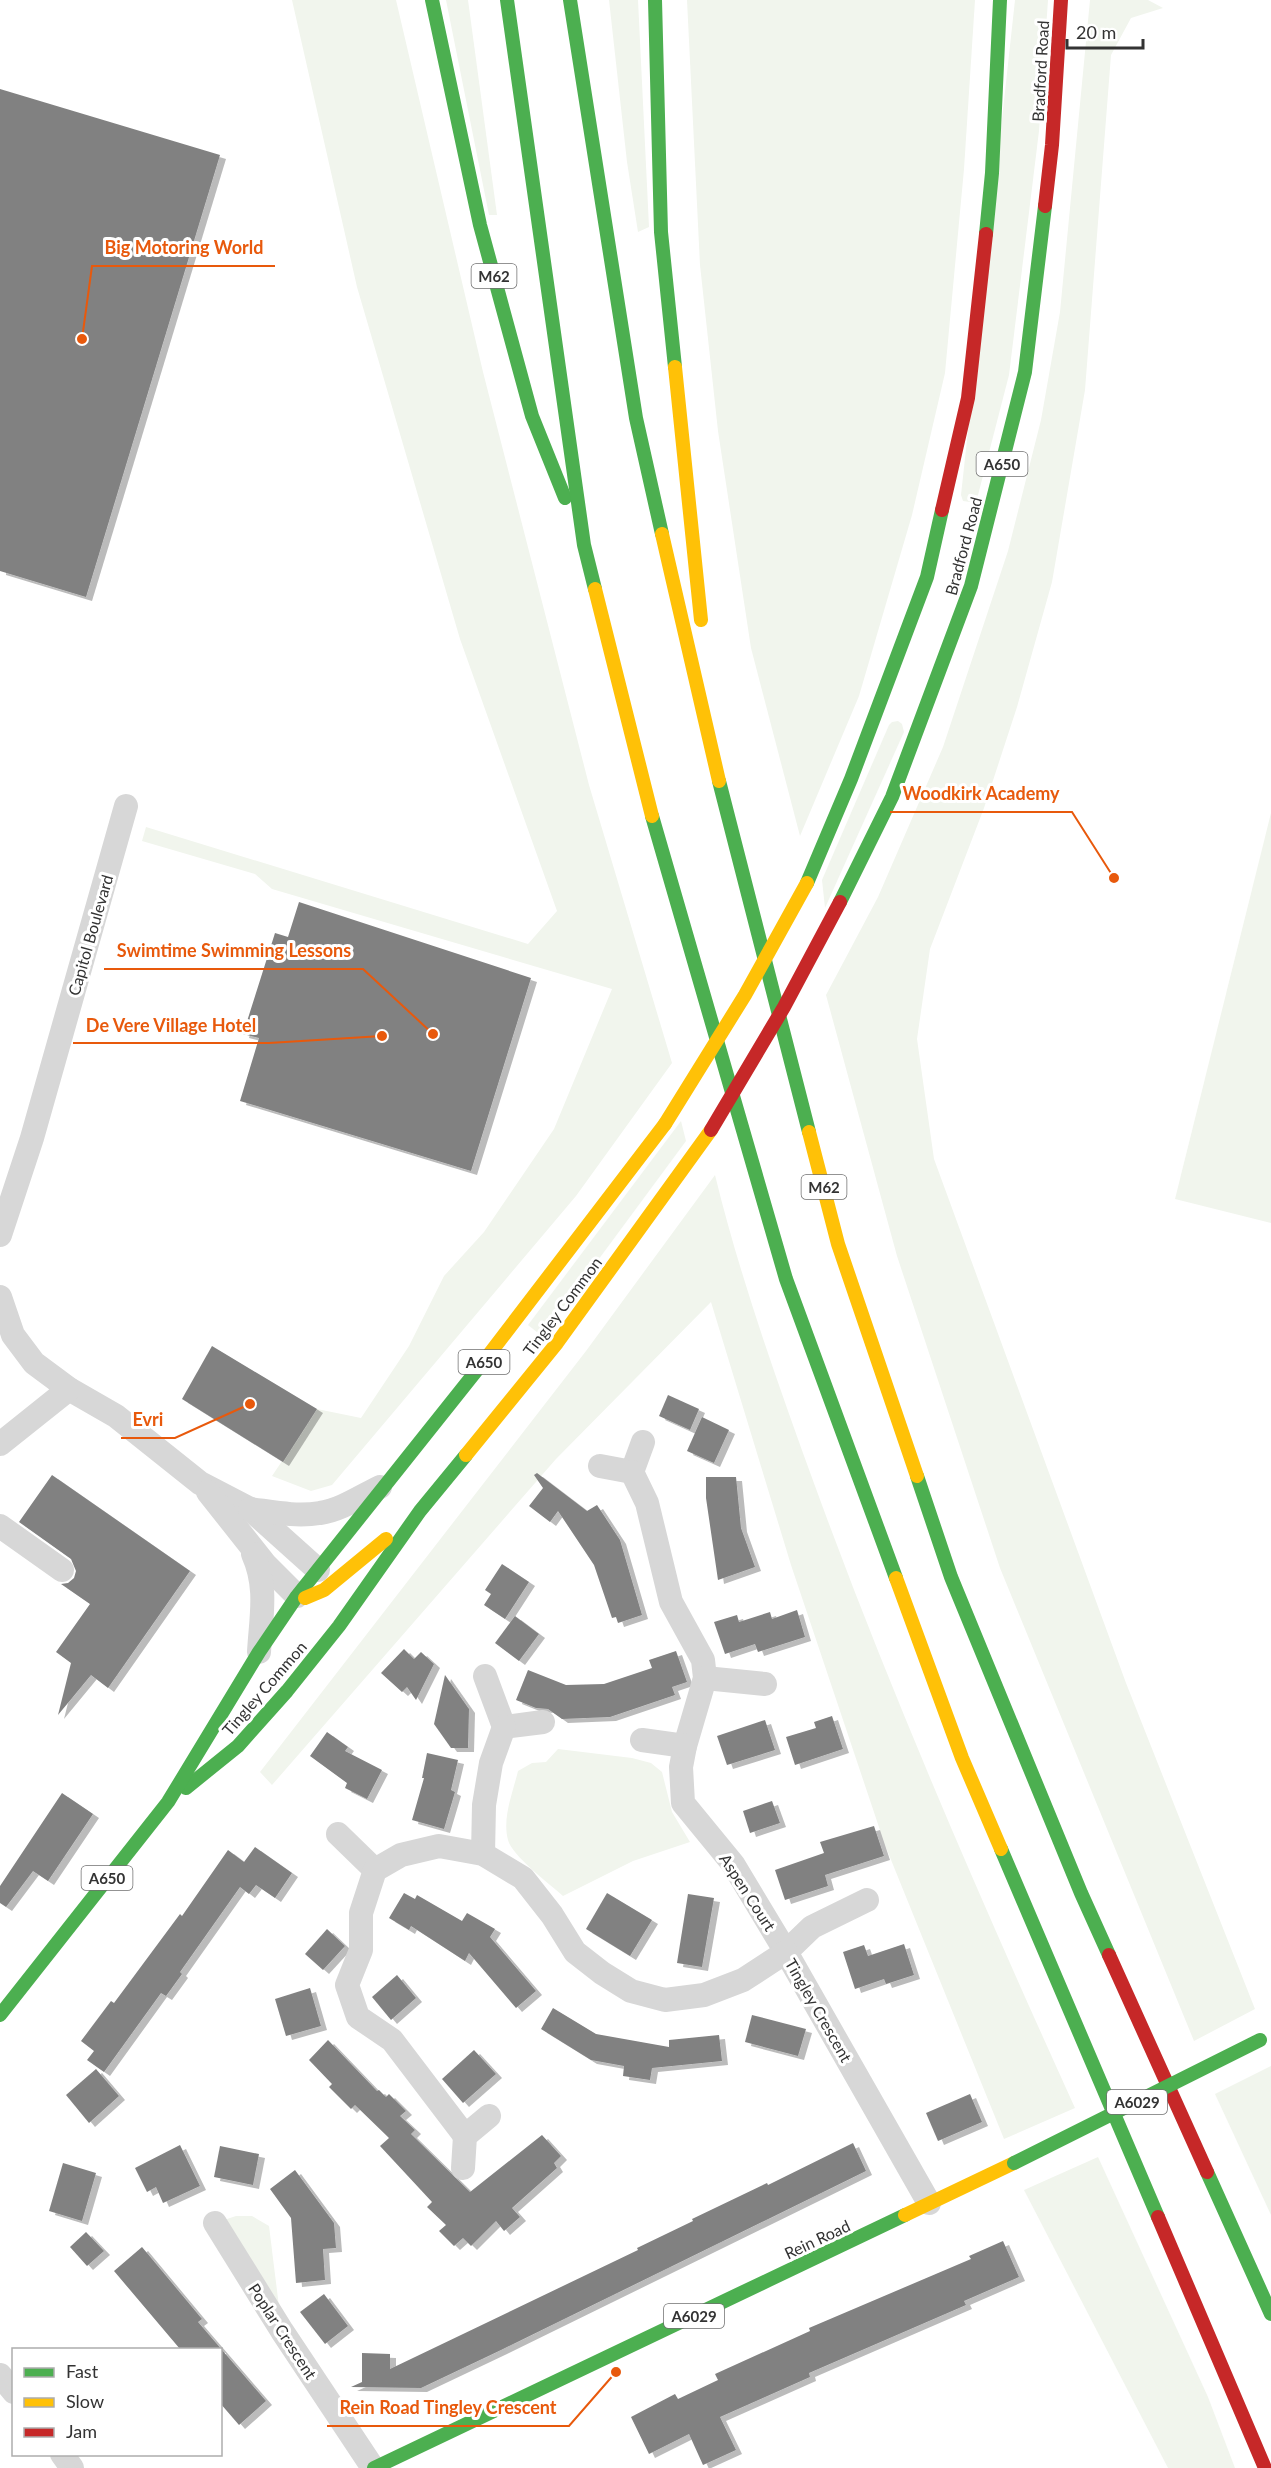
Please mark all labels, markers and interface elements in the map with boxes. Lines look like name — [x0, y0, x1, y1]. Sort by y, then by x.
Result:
scale bar — [1067, 12, 1144, 50]
street label: Bradford Road — [1028, 20, 1052, 122]
text: 20 m — [1076, 21, 1116, 43]
callout: Big Motoring World — [92, 230, 275, 266]
text: Big Motoring World — [105, 236, 263, 258]
road number: M62 — [472, 264, 516, 288]
road number: A650 — [976, 452, 1028, 476]
street label: Bradford Road — [941, 495, 985, 597]
callout: Woodkirk Academy — [890, 776, 1072, 812]
text: Woodkirk Academy — [902, 782, 1060, 804]
street label: Capitol Boulevard — [64, 872, 116, 998]
callout: Swimtime Swimming Lessons — [104, 933, 363, 969]
text: Swimtime Swimming Lessons — [117, 939, 351, 961]
callout: De Vere Village Hotel — [73, 1007, 269, 1043]
text: De Vere Village Hotel — [86, 1014, 256, 1036]
road number: M62 — [802, 1175, 846, 1199]
street label: Tingley Common — [519, 1253, 605, 1359]
road number: A650 — [458, 1350, 510, 1374]
callout: Evri — [121, 1402, 175, 1438]
text: Evri — [133, 1408, 163, 1430]
street label: Tingley Common — [218, 1637, 310, 1739]
street label: Aspen Court — [716, 1850, 780, 1934]
road number: A650 — [82, 1866, 132, 1890]
street label: Tingley Crescent — [782, 1955, 856, 2065]
road number: A6029 — [1107, 2090, 1167, 2114]
street label: Rein Road — [781, 2216, 853, 2262]
street label: Poplar Crescent — [245, 2279, 321, 2383]
road number: A6029 — [664, 2304, 724, 2328]
legend — [12, 2348, 222, 2456]
text: Fast — [66, 2360, 99, 2382]
text: Slow — [66, 2390, 104, 2412]
callout: Rein Road Tingley Crescent — [327, 2390, 569, 2426]
text: Rein Road Tingley Crescent — [339, 2396, 557, 2418]
text: Jam — [66, 2420, 97, 2442]

